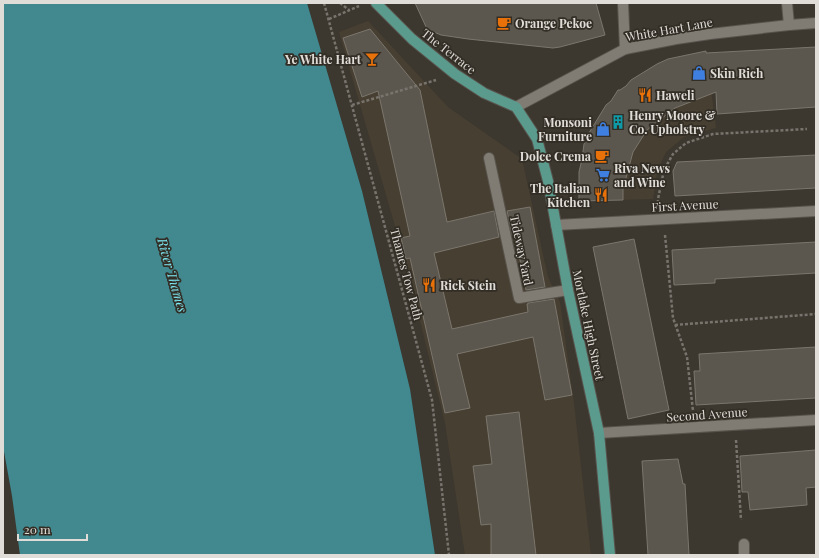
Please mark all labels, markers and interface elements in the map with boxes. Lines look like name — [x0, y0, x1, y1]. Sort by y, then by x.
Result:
street label: White Hart Lane — [623, 13, 714, 45]
cafe icon: Orange Pekoe — [496, 15, 512, 31]
place label: Orange Pekoe — [515, 15, 592, 31]
street label: The Terrace — [419, 25, 479, 77]
place label: Ye White Hart — [284, 51, 362, 67]
bar icon: Ye White Hart — [364, 51, 380, 67]
shop icon: Skin Rich — [691, 65, 707, 81]
place label: Skin Rich — [710, 65, 764, 81]
restaurant icon: Haweli — [637, 87, 653, 103]
place label: Haweli — [656, 87, 695, 103]
place label: Henry Moore & Co. Upholstry — [629, 107, 716, 137]
place label: Monsoni Furniture — [538, 114, 592, 144]
building icon: Henry Moore & Co. Upholstry — [610, 114, 626, 130]
shop icon: Monsoni Furniture — [595, 121, 611, 137]
place label: Dolce Crema — [520, 148, 592, 164]
cafe icon: Dolce Crema — [594, 148, 610, 164]
place label: Riva News and Wine — [614, 160, 671, 190]
supermarket icon: Riva News and Wine — [595, 167, 611, 183]
place label: The Italian Kitchen — [530, 180, 591, 210]
restaurant icon: The Italian Kitchen — [593, 187, 609, 203]
street label: First Avenue — [651, 195, 719, 215]
street label: Tideway Yard — [507, 213, 537, 287]
street label: Thames Tow Path — [387, 226, 427, 322]
water label: River Thames — [154, 235, 192, 314]
street label: Mortlake High Street — [569, 268, 609, 382]
restaurant icon: Rick Stein — [421, 277, 437, 293]
place label: Rick Stein — [440, 277, 497, 293]
street label: Second Avenue — [666, 403, 748, 425]
scale bar — [18, 516, 87, 542]
text: 20 m — [24, 521, 51, 537]

